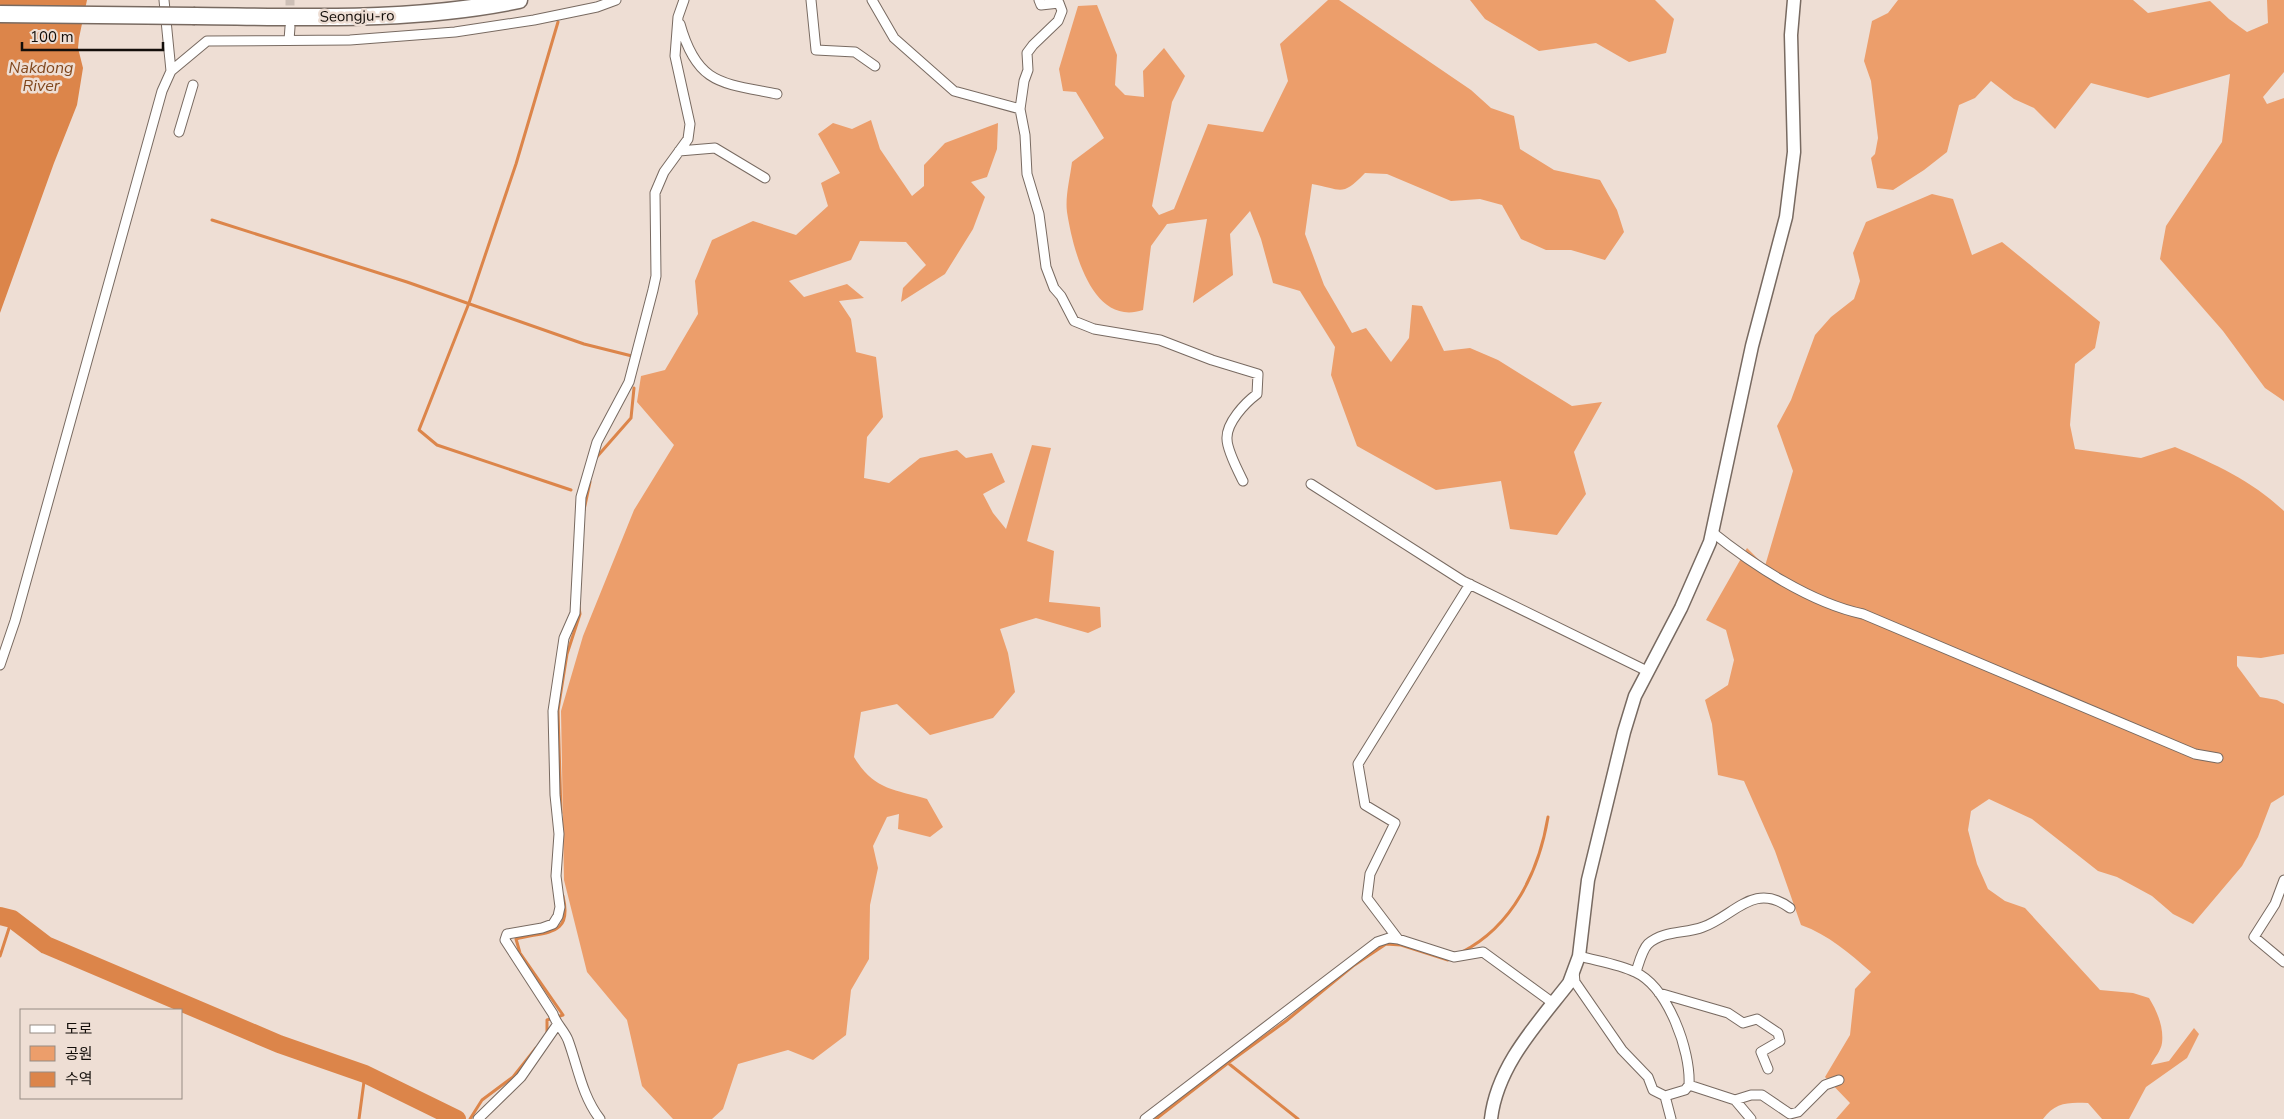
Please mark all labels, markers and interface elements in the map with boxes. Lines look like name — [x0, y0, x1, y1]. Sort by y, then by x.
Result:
street label: Seongju-ro — [319, 5, 395, 27]
scale bar — [22, 20, 164, 52]
text: 100 m — [30, 27, 74, 47]
water label: Nakdong River — [9, 57, 73, 97]
legend — [20, 1009, 182, 1099]
text: 도로 — [65, 1019, 93, 1039]
text: 공원 — [65, 1044, 93, 1064]
text: 수역 — [65, 1069, 93, 1089]

